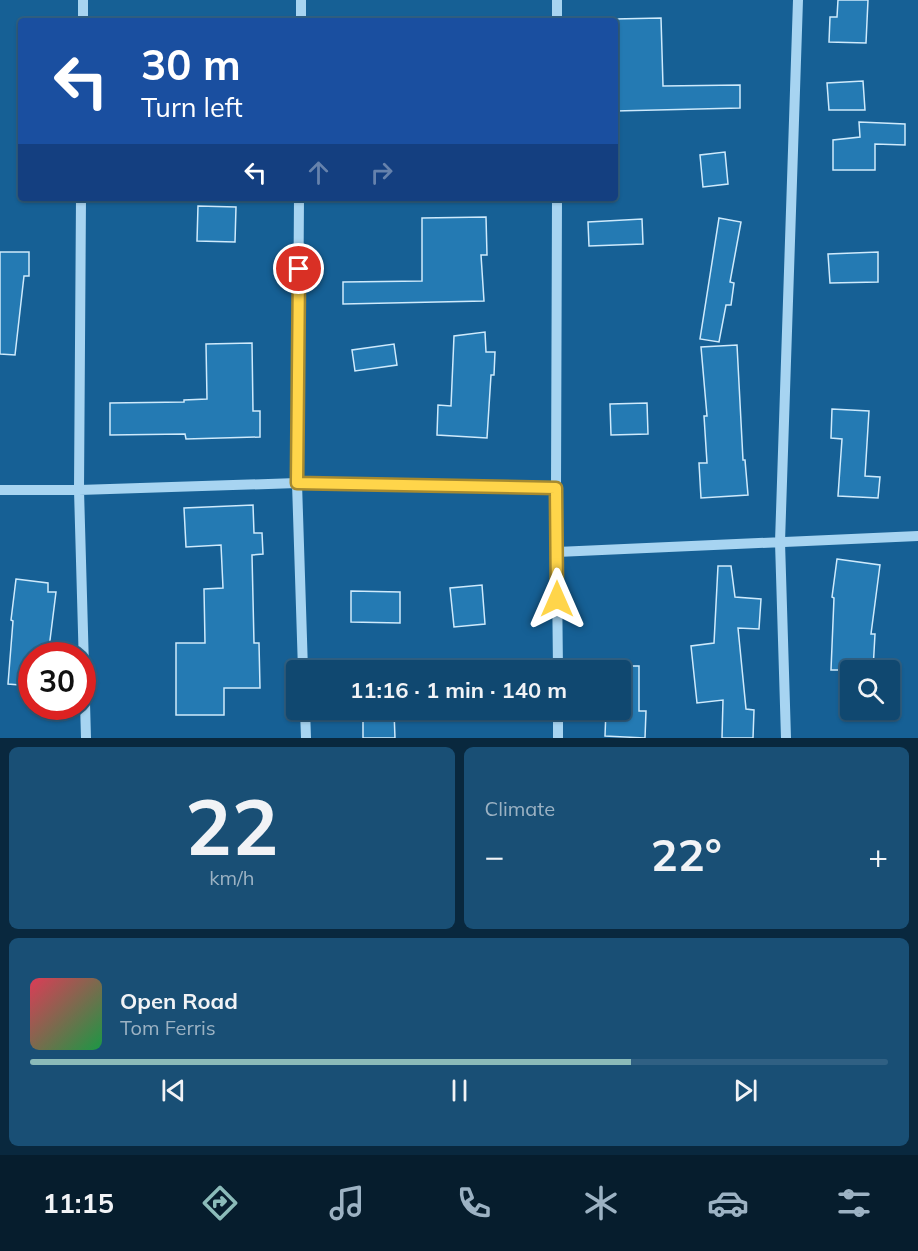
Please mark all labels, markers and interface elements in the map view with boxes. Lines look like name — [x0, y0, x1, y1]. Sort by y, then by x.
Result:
text: 30 m — [141, 38, 241, 91]
icon: left — [42, 42, 120, 120]
text: Turn left — [141, 90, 243, 124]
icon: left — [239, 156, 272, 189]
icon: ahead — [302, 156, 335, 189]
icon: right — [365, 156, 398, 189]
pin — [273, 243, 324, 294]
icon: arrive — [282, 252, 315, 285]
position arrow — [525, 567, 589, 631]
speed limit sign: 30 — [18, 642, 96, 720]
map controls — [840, 660, 900, 720]
button: search — [840, 660, 900, 720]
text: 11:16 · 1 min · 140 m — [350, 676, 567, 704]
text: 22 — [185, 777, 279, 875]
text: Climate — [485, 796, 555, 821]
text: 22° — [651, 826, 722, 882]
text: − — [485, 835, 504, 876]
text: + — [868, 835, 888, 876]
text: km/h — [209, 865, 254, 890]
text: Open Road — [120, 987, 238, 1015]
text: Tom Ferris — [120, 1015, 216, 1040]
icon: previous — [157, 1074, 190, 1107]
icon: pause — [443, 1074, 476, 1107]
icon: next — [729, 1074, 762, 1107]
icon: directions — [199, 1182, 241, 1224]
icon: music — [326, 1182, 368, 1224]
icon: phone — [453, 1182, 495, 1224]
icon: climate — [580, 1182, 622, 1224]
icon: car — [707, 1182, 749, 1224]
icon: filters — [833, 1182, 875, 1224]
text: 11:15 — [42, 1186, 114, 1220]

